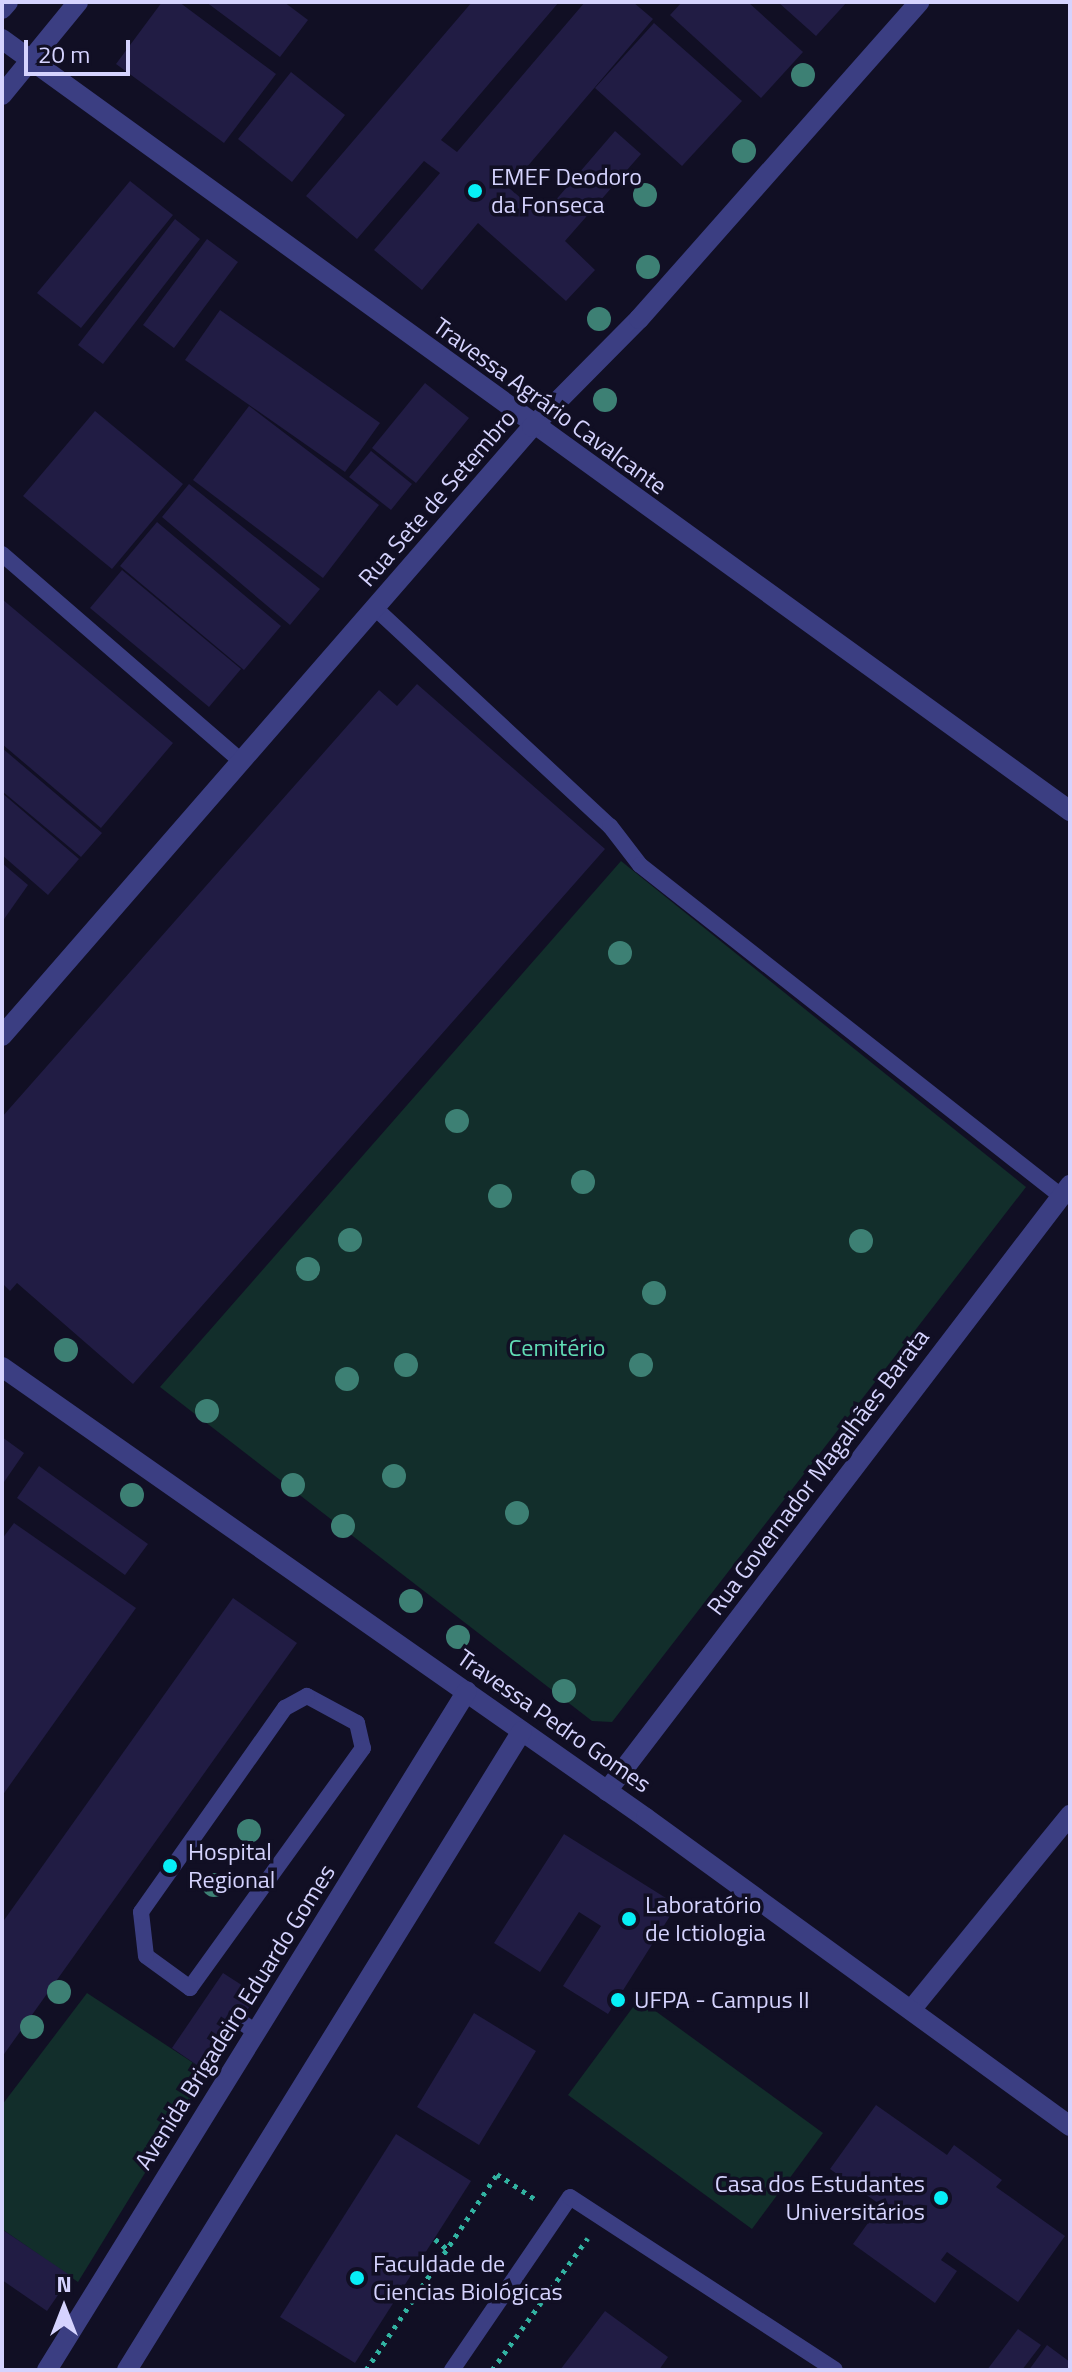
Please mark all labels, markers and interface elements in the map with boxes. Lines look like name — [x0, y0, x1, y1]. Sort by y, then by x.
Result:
scale bar — [28, 24, 134, 74]
text: 20 m — [38, 36, 90, 72]
place label: EMEF Deodoro da Fonseca — [491, 163, 642, 219]
marker: EMEF Deodoro da Fonseca — [466, 182, 484, 200]
street label: Travessa Agrário Cavalcante — [428, 312, 672, 500]
street label: Rua Sete de Setembro — [352, 404, 522, 592]
street label: Rua Governador Magalhães Barata — [701, 1323, 935, 1621]
park label: Cemitério — [508, 1334, 606, 1362]
street label: Travessa Pedro Gomes — [452, 1643, 656, 1799]
place label: Hospital Regional — [188, 1838, 275, 1894]
marker: Hospital Regional — [159, 1855, 181, 1877]
street label: Avenida Brigadeiro Eduardo Gomes — [129, 1859, 341, 2175]
place label: Laboratório de Ictiologia — [645, 1891, 766, 1947]
marker: Laboratório de Ictiologia — [620, 1910, 638, 1928]
place label: UFPA - Campus II — [634, 1986, 810, 2014]
marker: UFPA - Campus II — [609, 1991, 627, 2009]
place label: Casa dos Estudantes Universitários — [715, 2170, 925, 2226]
marker: Casa dos Estudantes Universitários — [932, 2189, 950, 2207]
place label: Faculdade de Ciencias Biológicas — [373, 2250, 563, 2306]
text: N — [56, 2267, 72, 2301]
north arrow — [24, 2268, 104, 2348]
marker: Faculdade de Ciencias Biológicas — [348, 2269, 366, 2287]

